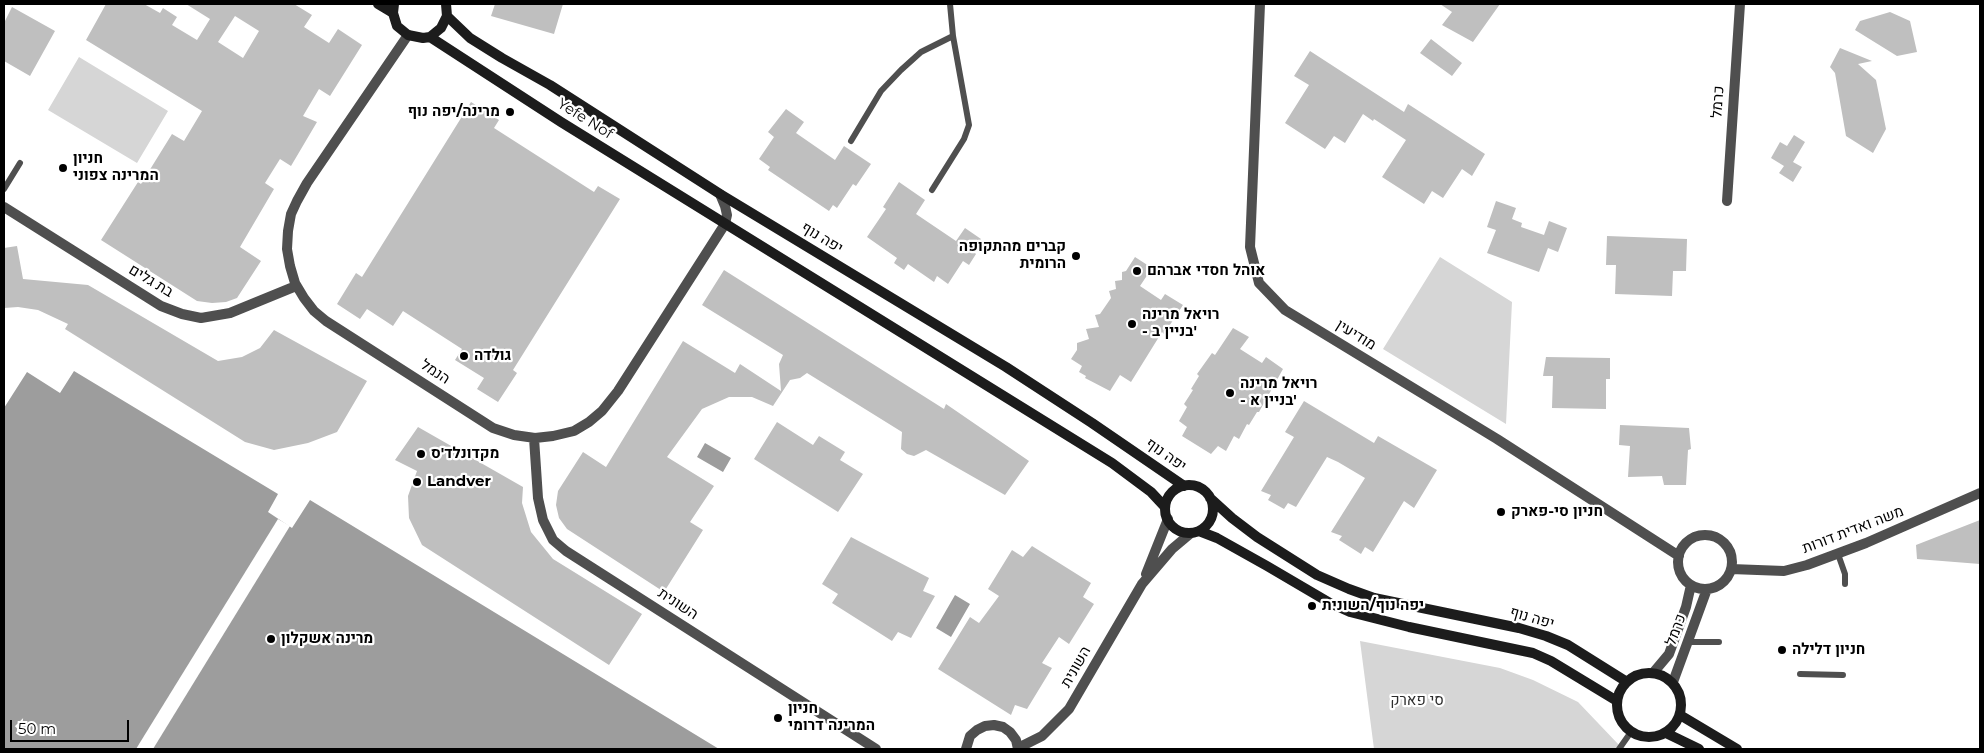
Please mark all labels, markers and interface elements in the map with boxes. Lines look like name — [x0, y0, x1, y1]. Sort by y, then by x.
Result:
street label: כרמל — [1708, 85, 1728, 119]
street label: Yefe Nof — [554, 95, 616, 143]
place label: מרינה/יפה נוף — [408, 103, 500, 121]
marker: מרינה/יפה נוף — [504, 106, 516, 118]
place label: חניון המרינה צפוני — [73, 150, 159, 185]
marker: חניון המרינה צפוני — [57, 162, 69, 174]
street label: יפה נוף — [798, 219, 846, 257]
place label: קברים מהתקופה הרומית — [959, 238, 1066, 273]
marker: קברים מהתקופה הרומית — [1070, 250, 1082, 262]
street label: בת גלים — [125, 261, 177, 301]
place label: אוהל חסדי אברהם — [1147, 262, 1265, 280]
marker: אוהל חסדי אברהם — [1131, 265, 1143, 277]
place label: רויאל מרינה - בניין ב' — [1142, 306, 1219, 341]
street label: מודיעין — [1333, 316, 1379, 354]
marker: רויאל מרינה - בניין ב' — [1126, 318, 1138, 330]
place label: גולדה — [474, 347, 511, 365]
marker: גולדה — [458, 350, 470, 362]
street label: הנמל — [417, 356, 453, 388]
place label: רויאל מרינה - בניין א' — [1240, 375, 1317, 410]
marker: רויאל מרינה - בניין א' — [1224, 387, 1236, 399]
street label: יפה נוף — [1142, 435, 1190, 475]
place label: מקדונלד'ס — [431, 445, 500, 463]
marker: מקדונלד'ס — [415, 448, 427, 460]
place label: Landver — [427, 473, 491, 491]
marker: Landver — [411, 476, 423, 488]
street label: משה ואדית דורות — [1800, 502, 1906, 558]
place label: חניון סי-פארק — [1511, 503, 1603, 521]
marker: חניון סי-פארק — [1495, 506, 1507, 518]
street label: השונית — [654, 584, 702, 624]
place label: יפה נוף/השונית — [1322, 597, 1424, 615]
marker: יפה נוף/השונית — [1306, 600, 1318, 612]
street label: יפה נוף — [1508, 603, 1556, 633]
street label: כרמל — [1662, 612, 1690, 648]
place label: מרינה אשקלון — [281, 630, 373, 648]
marker: מרינה אשקלון — [265, 633, 277, 645]
place label: חניון דלילה — [1792, 641, 1865, 659]
street label: השונית — [1057, 643, 1095, 691]
marker: חניון דלילה — [1776, 644, 1788, 656]
park label: סי פארק — [1390, 692, 1444, 710]
place label: חניון המרינה דרומי — [788, 700, 875, 735]
scale bar — [12, 710, 131, 742]
marker: חניון המרינה דרומי — [772, 712, 784, 724]
text: 50 m — [18, 719, 56, 738]

